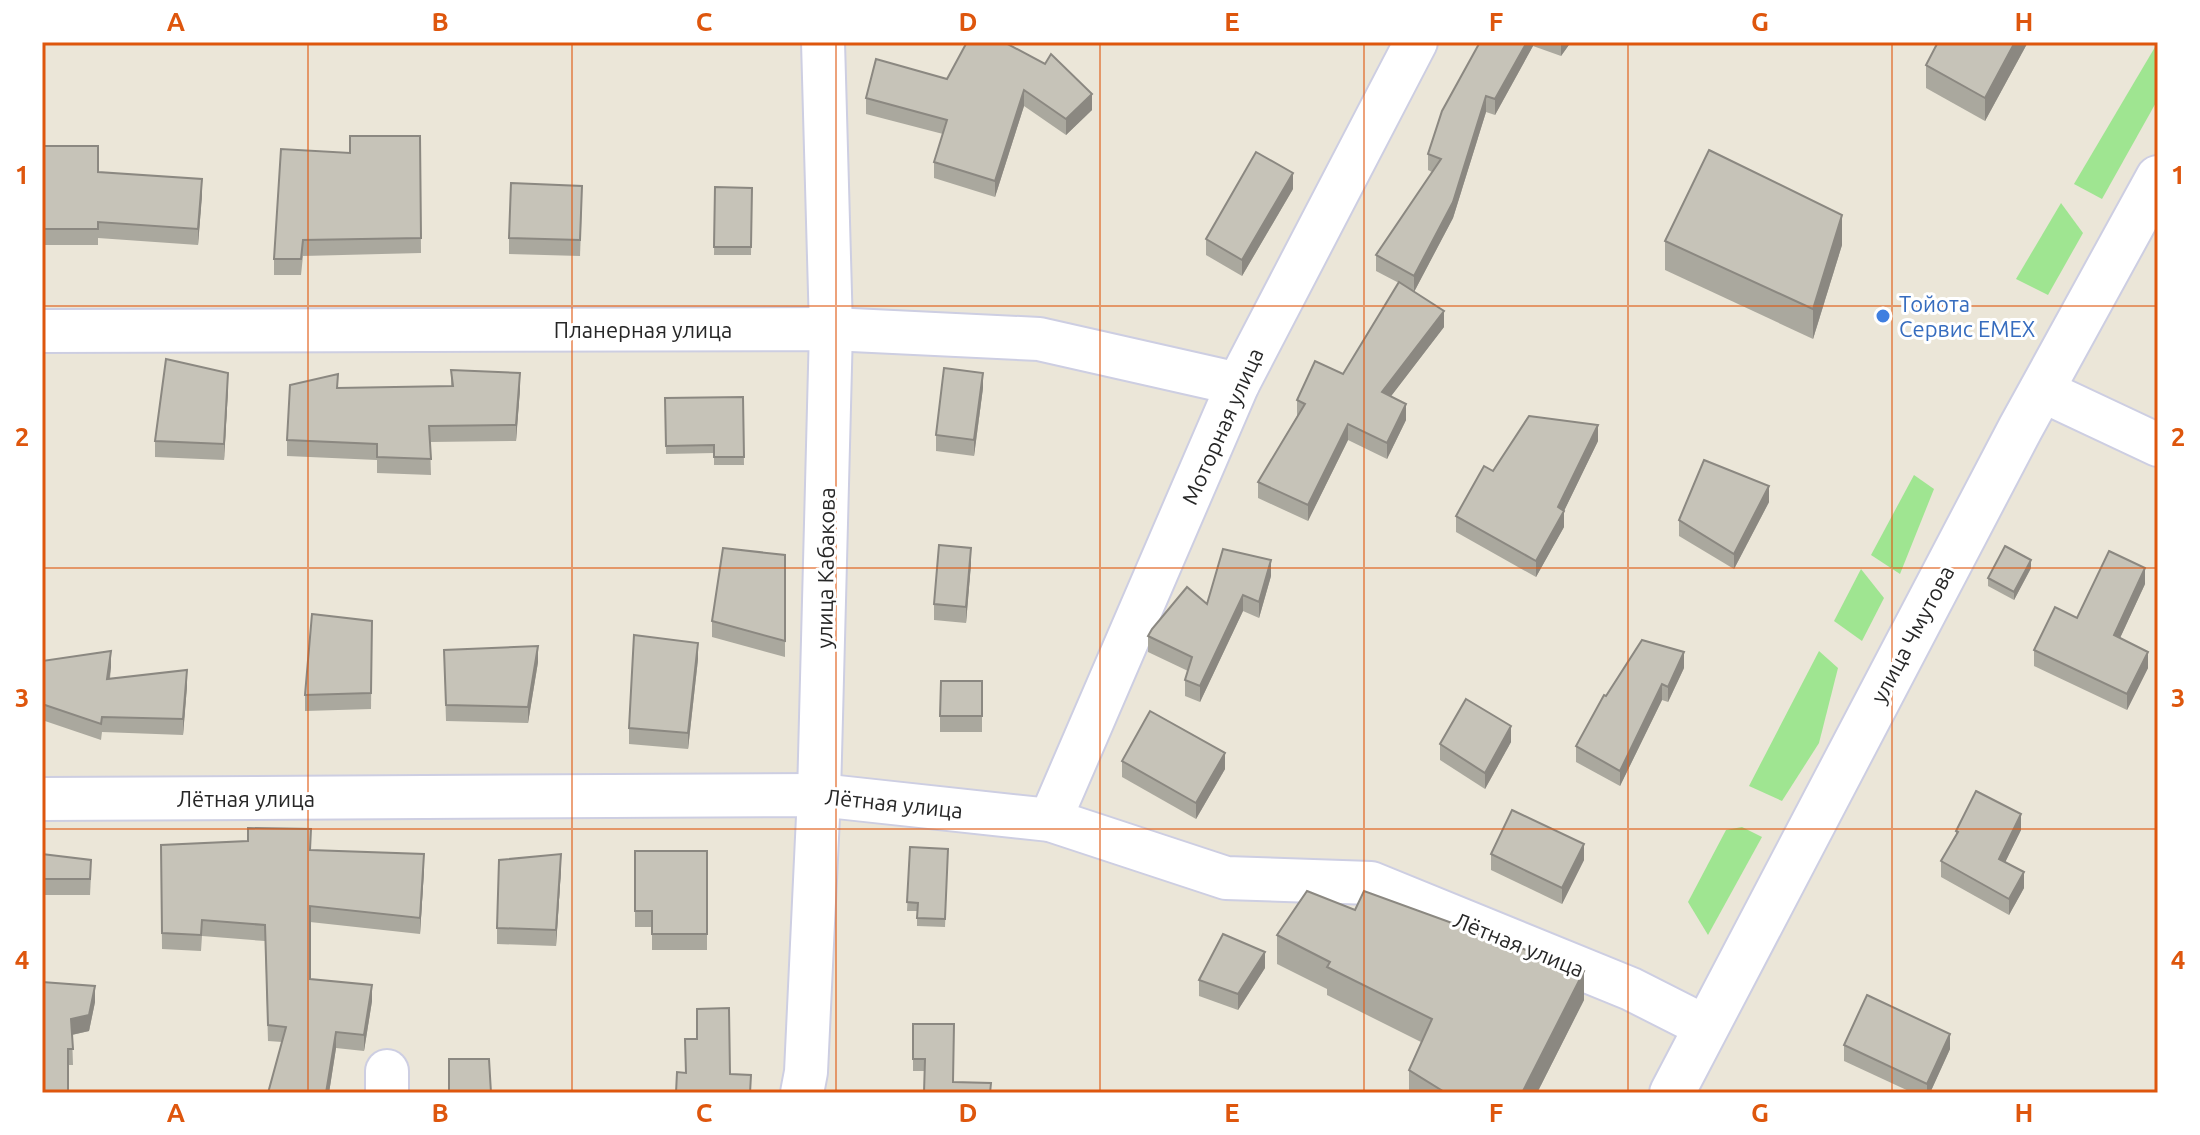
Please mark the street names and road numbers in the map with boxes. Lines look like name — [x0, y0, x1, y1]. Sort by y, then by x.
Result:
street label: Планерная улица — [554, 317, 732, 342]
street label: Моторная улица — [1176, 344, 1268, 508]
street label: улица Кабакова — [811, 487, 839, 649]
street label: улица Чмутова — [1865, 561, 1959, 707]
street label: Лётная улица — [824, 783, 964, 823]
street label: Лётная улица — [177, 786, 315, 811]
street label: Лётная улица — [1450, 906, 1588, 982]

